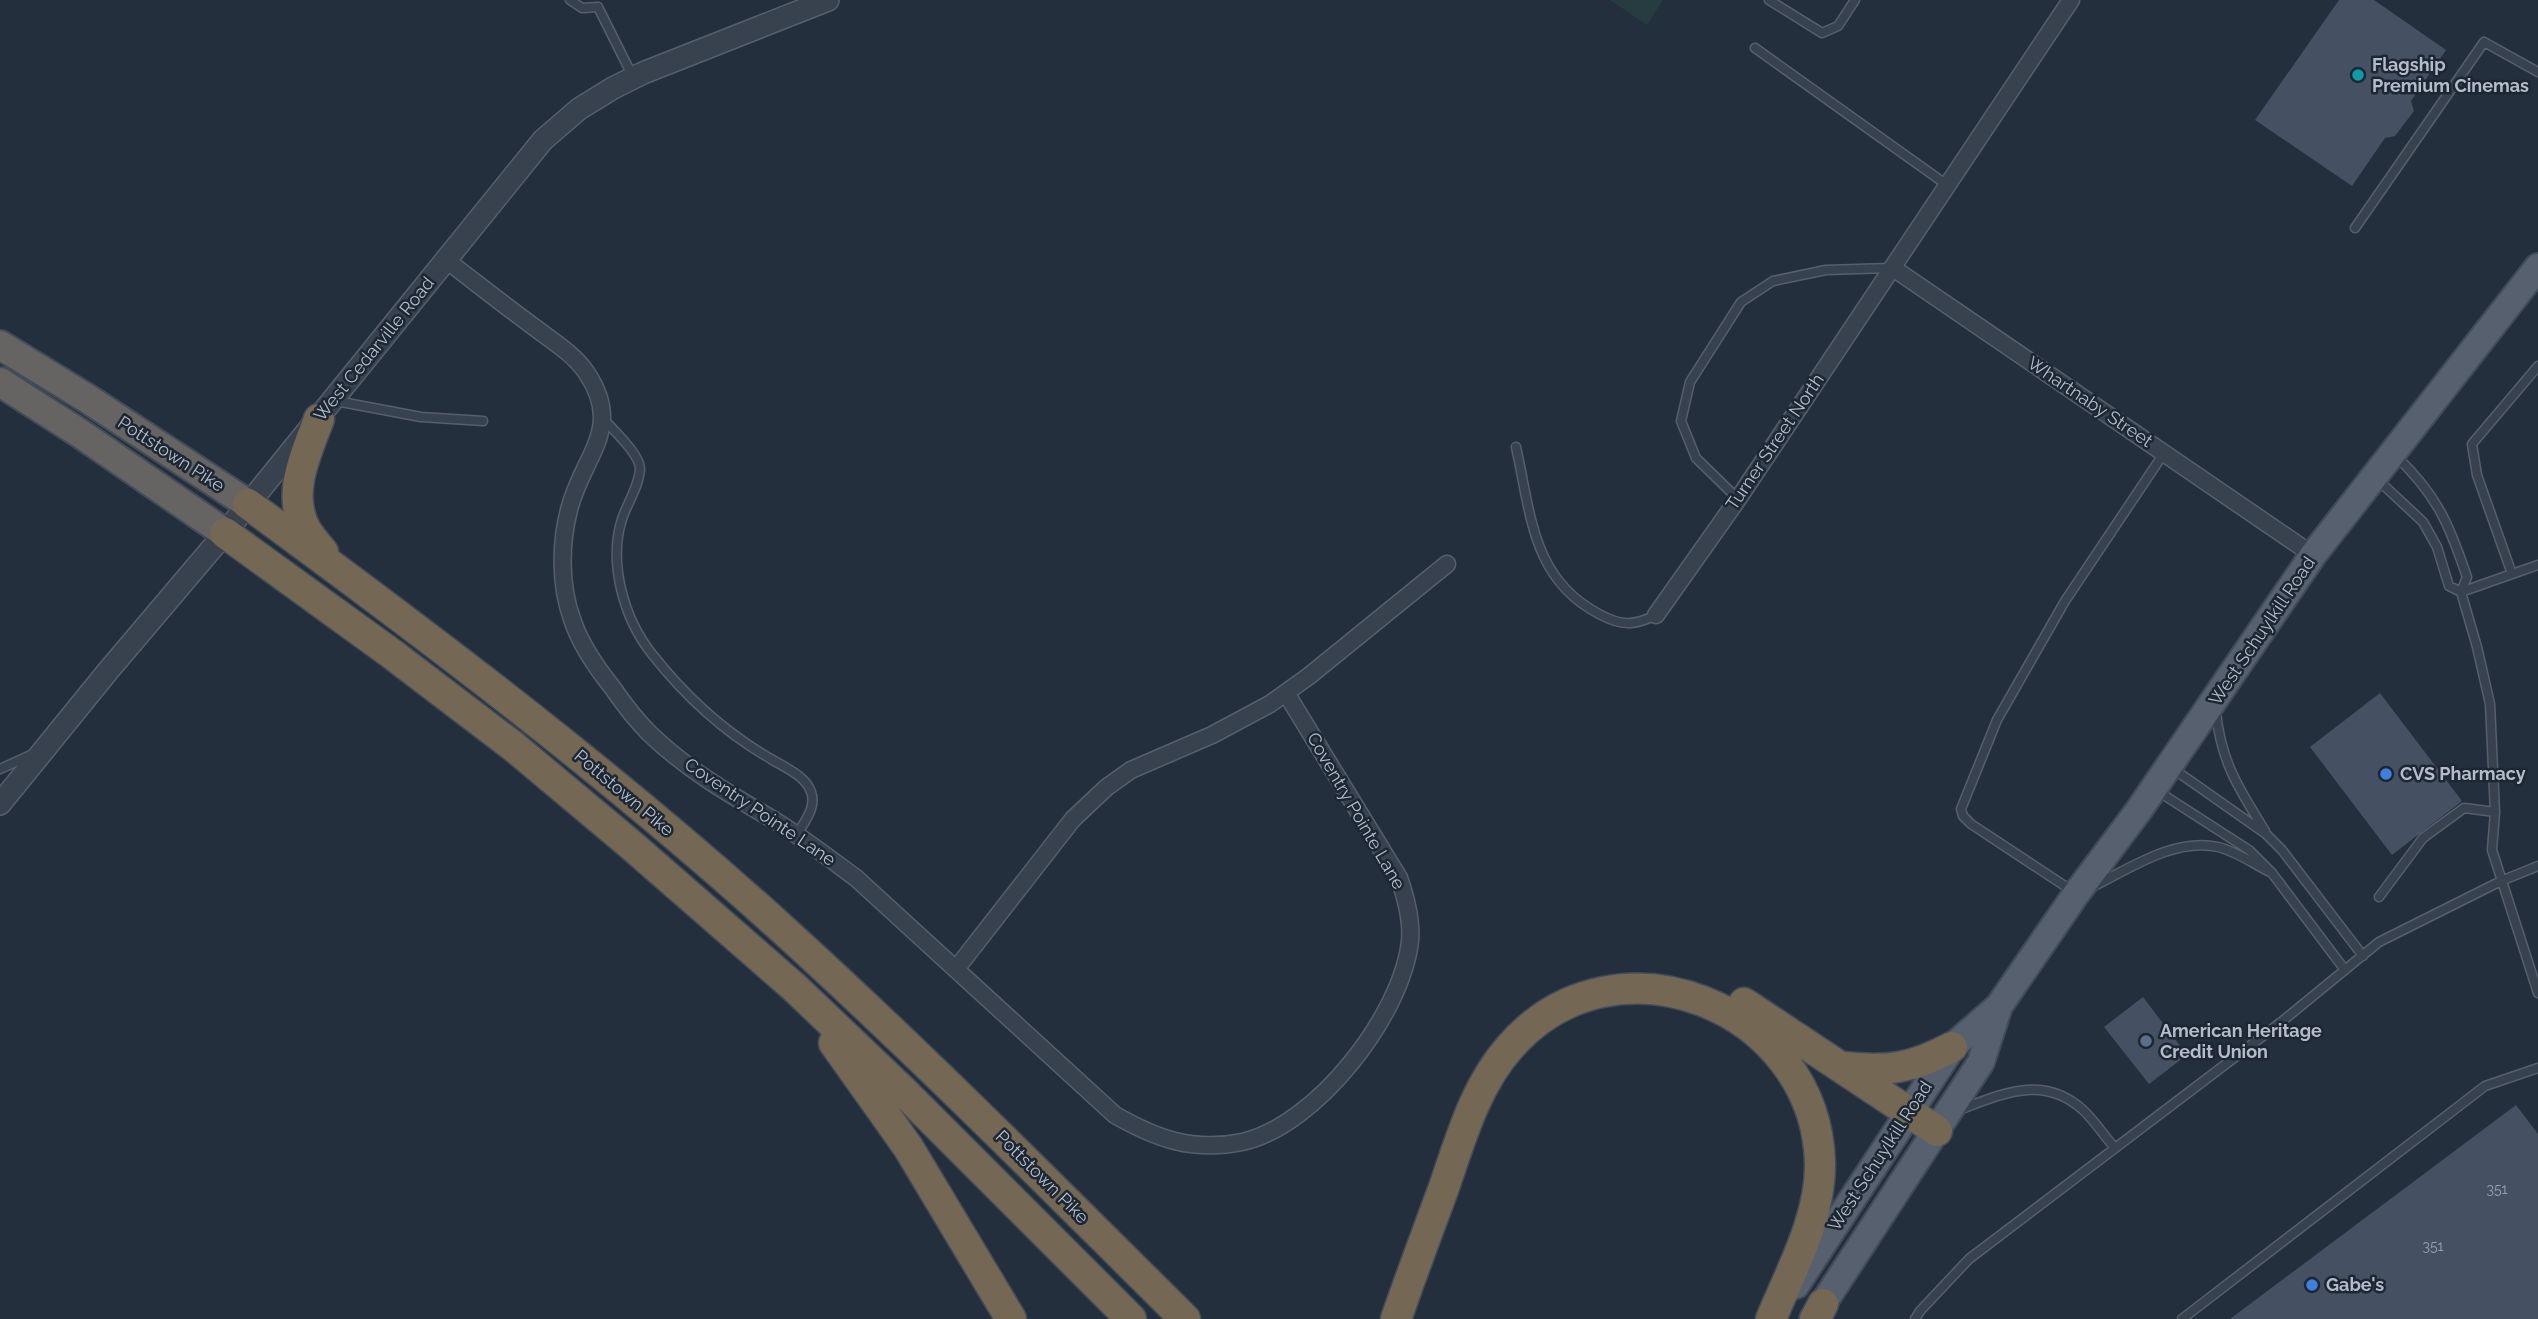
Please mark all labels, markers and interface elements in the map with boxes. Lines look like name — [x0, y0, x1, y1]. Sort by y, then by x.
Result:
place label: Flagship Premium Cinemas — [2372, 54, 2529, 96]
marker: Flagship Premium Cinemas — [2350, 67, 2366, 83]
street label: West Cedarville Road — [309, 272, 438, 425]
street label: Whartnaby Street — [2024, 352, 2157, 451]
street label: Turner Street North — [1721, 370, 1828, 514]
street label: Pottstown Pike — [114, 411, 229, 496]
street label: West Schuylkill Road — [2204, 552, 2319, 709]
street label: Coventry Pointe Lane — [1303, 729, 1410, 893]
street label: Pottstown Pike — [570, 745, 679, 840]
street label: Coventry Pointe Lane — [681, 753, 840, 870]
place label: CVS Pharmacy — [2400, 763, 2526, 784]
marker: CVS Pharmacy — [2378, 766, 2394, 782]
place label: American Heritage Credit Union — [2160, 1020, 2322, 1062]
marker: American Heritage Credit Union — [2138, 1033, 2154, 1049]
street label: West Schuylkill Road — [1823, 1077, 1936, 1235]
street label: Pottstown Pike — [991, 1126, 1094, 1228]
house number: 351 — [2486, 1181, 2508, 1197]
house number: 351 — [2422, 1238, 2444, 1254]
place label: Gabe's — [2326, 1274, 2384, 1295]
marker: Gabe's — [2304, 1277, 2320, 1293]

